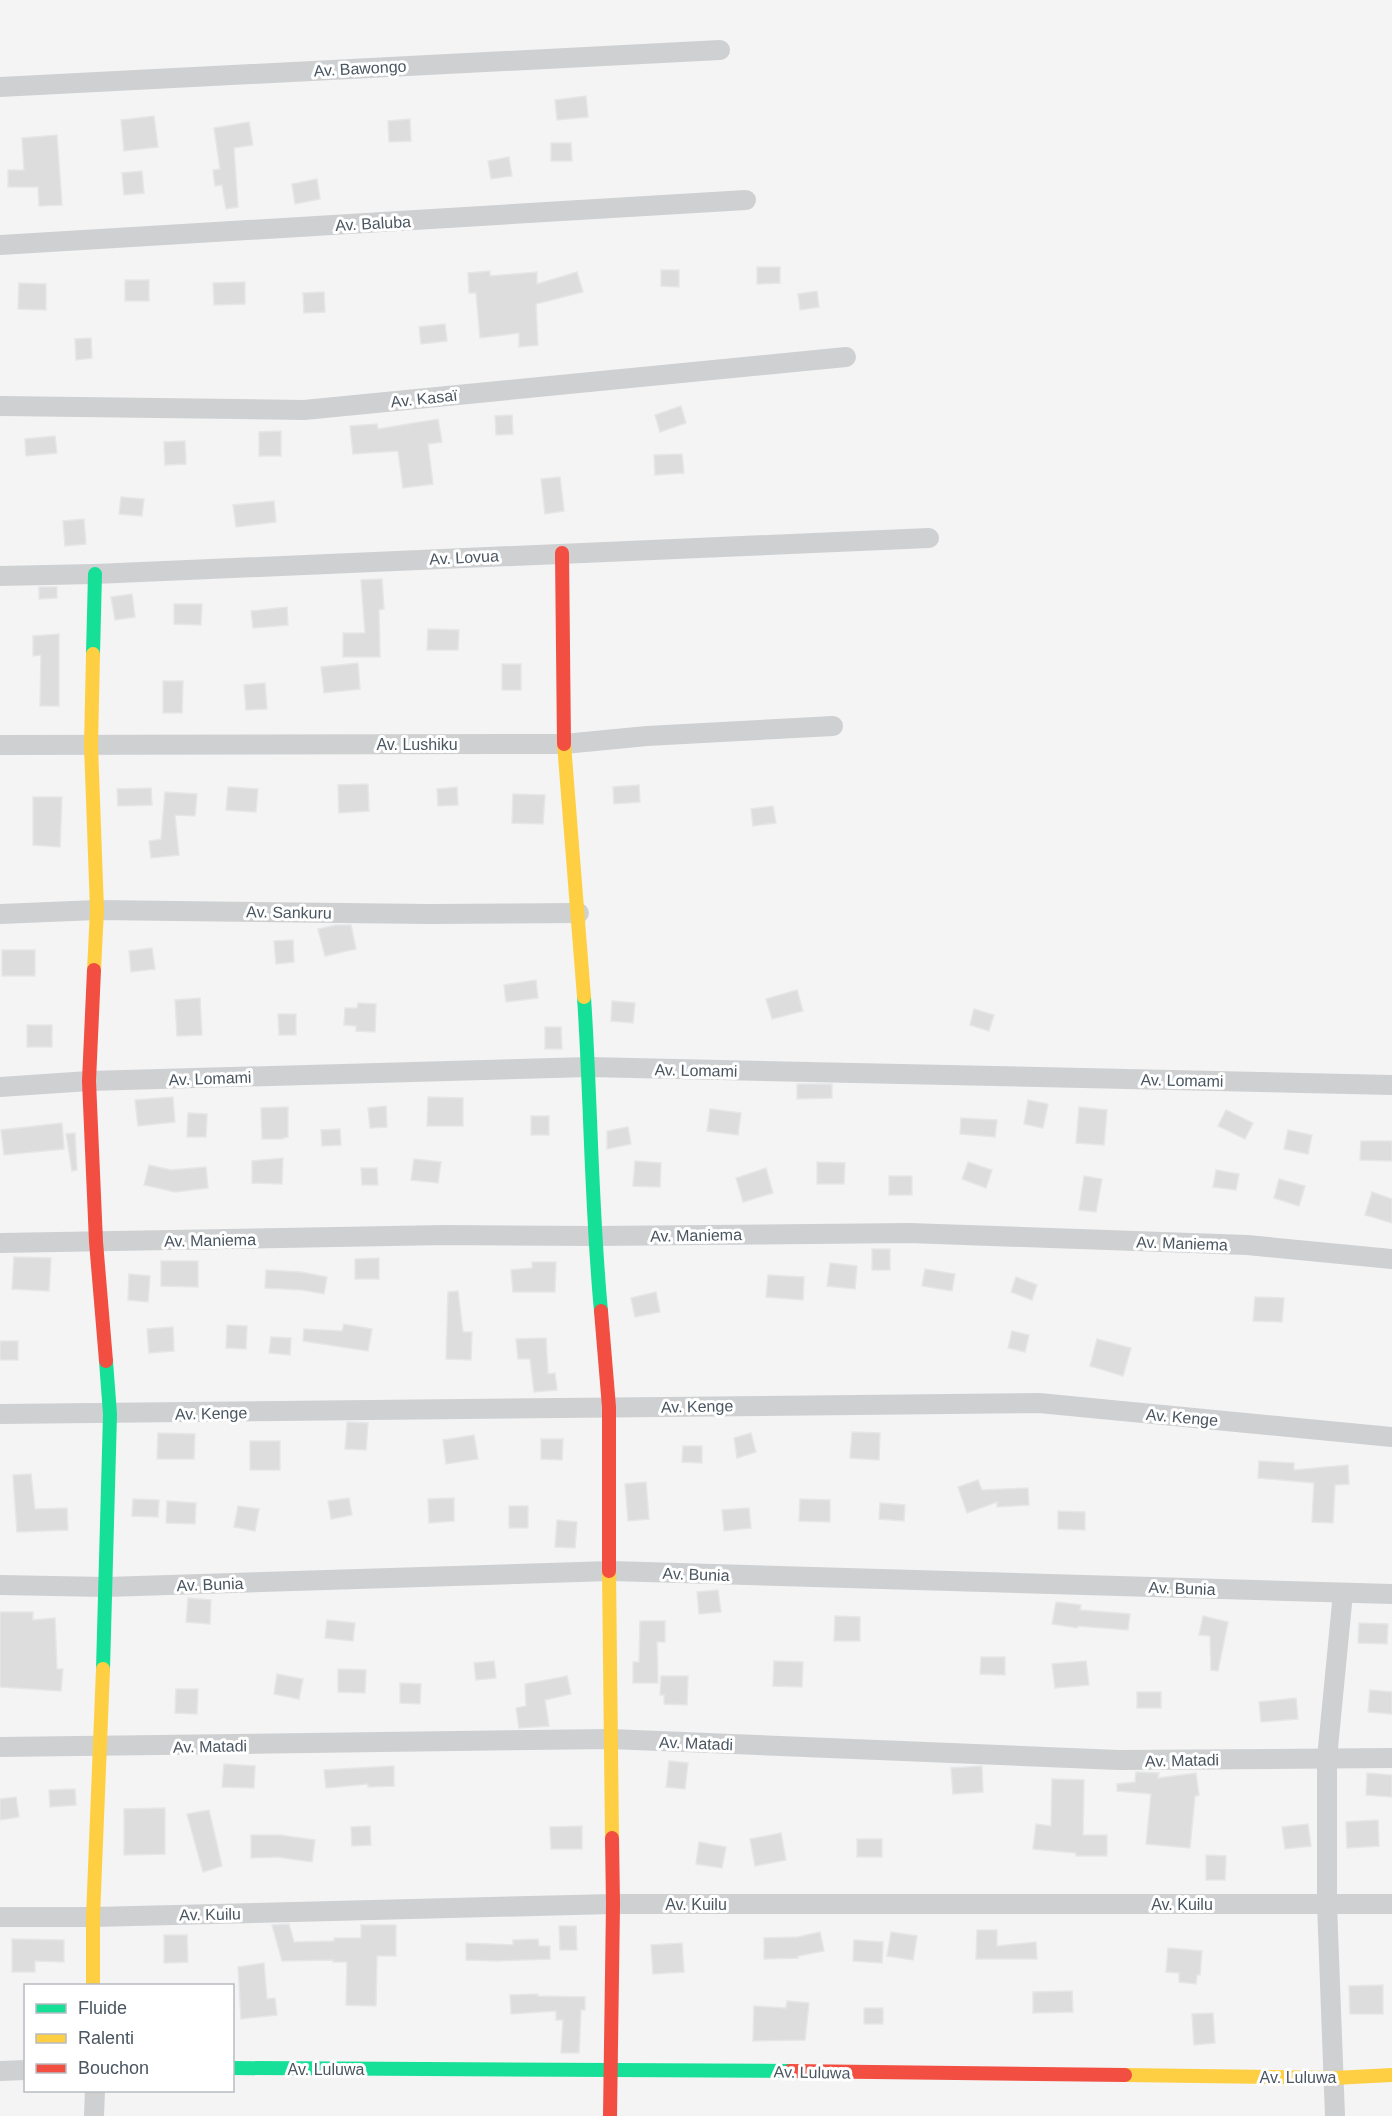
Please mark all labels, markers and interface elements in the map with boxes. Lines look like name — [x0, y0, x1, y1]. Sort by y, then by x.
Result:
street label: Av. Bawongo — [313, 58, 407, 79]
street label: Av. Baluba — [335, 213, 411, 234]
street label: Av. Kasaï — [390, 386, 459, 410]
street label: Av. Lovua — [429, 547, 499, 568]
street label: Av. Lushiku — [376, 736, 458, 753]
street label: Av. Sankuru — [246, 903, 332, 922]
street label: Av. Lomami — [654, 1061, 738, 1080]
street label: Av. Lomami — [168, 1069, 252, 1088]
street label: Av. Lomami — [1140, 1071, 1224, 1090]
street label: Av. Maniema — [650, 1226, 742, 1245]
street label: Av. Maniema — [164, 1231, 256, 1250]
street label: Av. Maniema — [1136, 1233, 1228, 1254]
street label: Av. Kenge — [661, 1397, 733, 1416]
street label: Av. Kenge — [175, 1404, 247, 1423]
street label: Av. Kenge — [1145, 1406, 1219, 1429]
street label: Av. Bunia — [662, 1565, 730, 1584]
street label: Av. Bunia — [176, 1575, 244, 1594]
street label: Av. Bunia — [1148, 1579, 1216, 1598]
street label: Av. Matadi — [659, 1734, 733, 1753]
street label: Av. Matadi — [173, 1737, 247, 1756]
street label: Av. Matadi — [1145, 1751, 1219, 1770]
street label: Av. Kuilu — [665, 1896, 727, 1913]
street label: Av. Kuilu — [1151, 1896, 1213, 1913]
street label: Av. Kuilu — [179, 1905, 241, 1924]
legend — [24, 1984, 234, 2092]
text: Fluide — [78, 1998, 127, 2018]
text: Ralenti — [78, 2028, 134, 2048]
text: Bouchon — [78, 2058, 149, 2078]
street label: Av. Luluwa — [288, 2061, 364, 2078]
street label: Av. Luluwa — [773, 2063, 851, 2082]
street label: Av. Luluwa — [1260, 2069, 1336, 2086]

